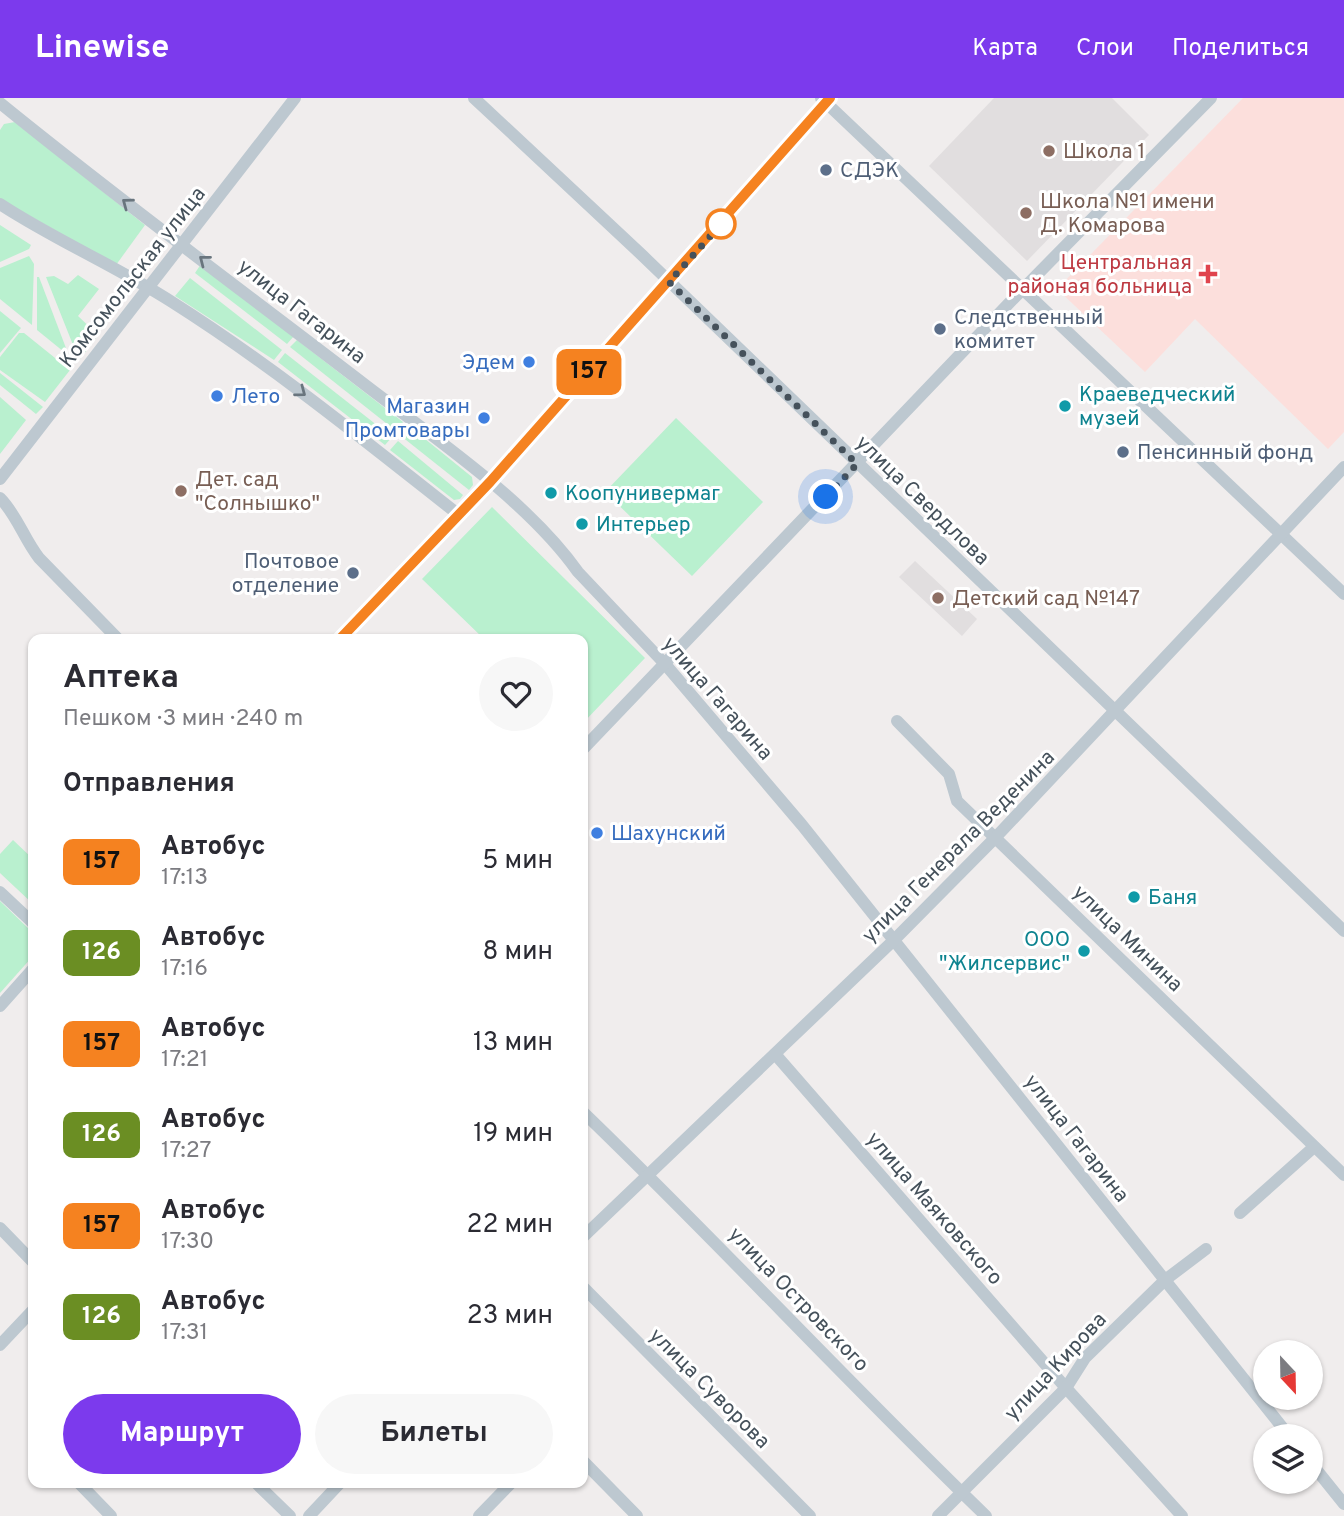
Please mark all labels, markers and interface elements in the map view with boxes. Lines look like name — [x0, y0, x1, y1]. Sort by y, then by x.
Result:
text: Linewise — [35, 28, 169, 70]
text: Карта — [972, 34, 1038, 64]
text: Слои — [1076, 34, 1134, 64]
text: Поделиться — [1172, 34, 1309, 64]
place label: Школа 1 — [1063, 139, 1145, 166]
marker: Школа 1 — [1041, 143, 1057, 159]
place label: СДЭК — [840, 158, 899, 185]
marker: СДЭК — [818, 162, 834, 178]
street label: Комсомольская улица — [54, 182, 212, 374]
place label: Школа №1 имени Д. Комарова — [1040, 189, 1215, 240]
one-way arrow — [123, 199, 135, 211]
marker: Школа №1 имени Д. Комарова — [1018, 205, 1034, 221]
unlabelled marker — [706, 209, 736, 239]
place label: Центральная районая больница — [1007, 250, 1192, 301]
street label: улица Гагарина — [232, 254, 371, 371]
one-way arrow — [199, 256, 212, 269]
marker: Центральная районая больница — [1198, 264, 1218, 284]
place label: Следственный комитет — [954, 305, 1103, 356]
marker: Следственный комитет — [932, 321, 948, 337]
line badge: 157 — [549, 349, 629, 395]
place label: Эдем — [462, 350, 515, 377]
marker: Эдем — [521, 354, 537, 370]
text: 157 — [570, 357, 608, 387]
place label: Краеведческий музей — [1079, 382, 1235, 433]
one-way arrow — [293, 383, 306, 396]
place label: Лето — [231, 384, 280, 411]
marker: Лето — [209, 388, 225, 404]
place label: Магазин Промтовары — [345, 394, 470, 445]
marker: Краеведческий музей — [1057, 398, 1073, 414]
marker: Магазин Промтовары — [476, 410, 492, 426]
street label: улица Свердлова — [849, 430, 995, 572]
place label: Пенсинный фонд — [1137, 440, 1313, 467]
marker: Пенсинный фонд — [1115, 444, 1131, 460]
place label: Дет. сад "Солнышко" — [195, 467, 320, 518]
your location — [808, 479, 843, 514]
place label: Коопунивермаг — [565, 481, 720, 508]
marker: Дет. сад "Солнышко" — [173, 483, 189, 499]
marker: Коопунивермаг — [543, 485, 559, 501]
place label: Интерьер — [596, 512, 691, 539]
marker: Интерьер — [574, 516, 590, 532]
place label: Почтовое отделение — [232, 549, 339, 600]
marker: Почтовое отделение — [345, 565, 361, 581]
place label: Детский сад №147 — [952, 586, 1140, 613]
marker: Детский сад №147 — [930, 590, 946, 606]
street label: улица Гагарина — [656, 631, 778, 766]
button: heart — [479, 657, 553, 731]
text: Аптека — [63, 658, 179, 700]
text: Пешком · 3 мин · 240 m — [63, 705, 303, 734]
street label: улица Генерала Веденина — [857, 745, 1061, 949]
text: Отправления — [63, 768, 235, 801]
place label: Шахунский — [611, 821, 726, 848]
marker: Шахунский — [589, 825, 605, 841]
text: Автобус — [161, 831, 266, 864]
text: 5 мин — [482, 845, 553, 878]
text: 157 — [83, 847, 120, 877]
text: 17:13 — [161, 864, 208, 893]
street label: улица Минина — [1066, 880, 1188, 999]
place label: Баня — [1148, 885, 1197, 912]
marker: Баня — [1126, 889, 1142, 905]
text: Автобус — [161, 922, 266, 955]
place label: ООО "Жилсервис" — [939, 927, 1070, 978]
text: 8 мин — [482, 936, 553, 969]
text: 126 — [82, 938, 121, 968]
marker: ООО "Жилсервис" — [1076, 943, 1092, 959]
text: 17:16 — [161, 955, 208, 984]
text: Автобус — [161, 1013, 266, 1046]
text: 13 мин — [473, 1027, 553, 1060]
text: 157 — [83, 1029, 120, 1059]
text: 17:21 — [161, 1046, 208, 1075]
street label: улица Гагарина — [1017, 1069, 1134, 1208]
text: Автобус — [161, 1104, 266, 1137]
text: 19 мин — [473, 1118, 553, 1151]
text: 126 — [82, 1120, 121, 1150]
street label: улица Маяковского — [860, 1127, 1008, 1291]
text: 17:27 — [161, 1137, 212, 1166]
text: Автобус — [161, 1195, 266, 1228]
text: 22 мин — [467, 1209, 553, 1242]
text: 157 — [83, 1211, 120, 1241]
street label: улица Островского — [722, 1222, 874, 1378]
text: 17:30 — [161, 1228, 214, 1257]
text: Автобус — [161, 1286, 266, 1319]
text: 23 мин — [467, 1300, 553, 1333]
text: 126 — [82, 1302, 121, 1332]
street label: улица Кирова — [999, 1307, 1113, 1427]
text: 17:31 — [161, 1319, 208, 1348]
street label: улица Суворова — [643, 1323, 775, 1455]
north arrow — [1253, 1340, 1323, 1410]
map controls — [1253, 1340, 1323, 1494]
button: Маршрут — [63, 1394, 301, 1474]
button: Билеты — [315, 1394, 553, 1474]
button: layers — [1253, 1424, 1323, 1494]

